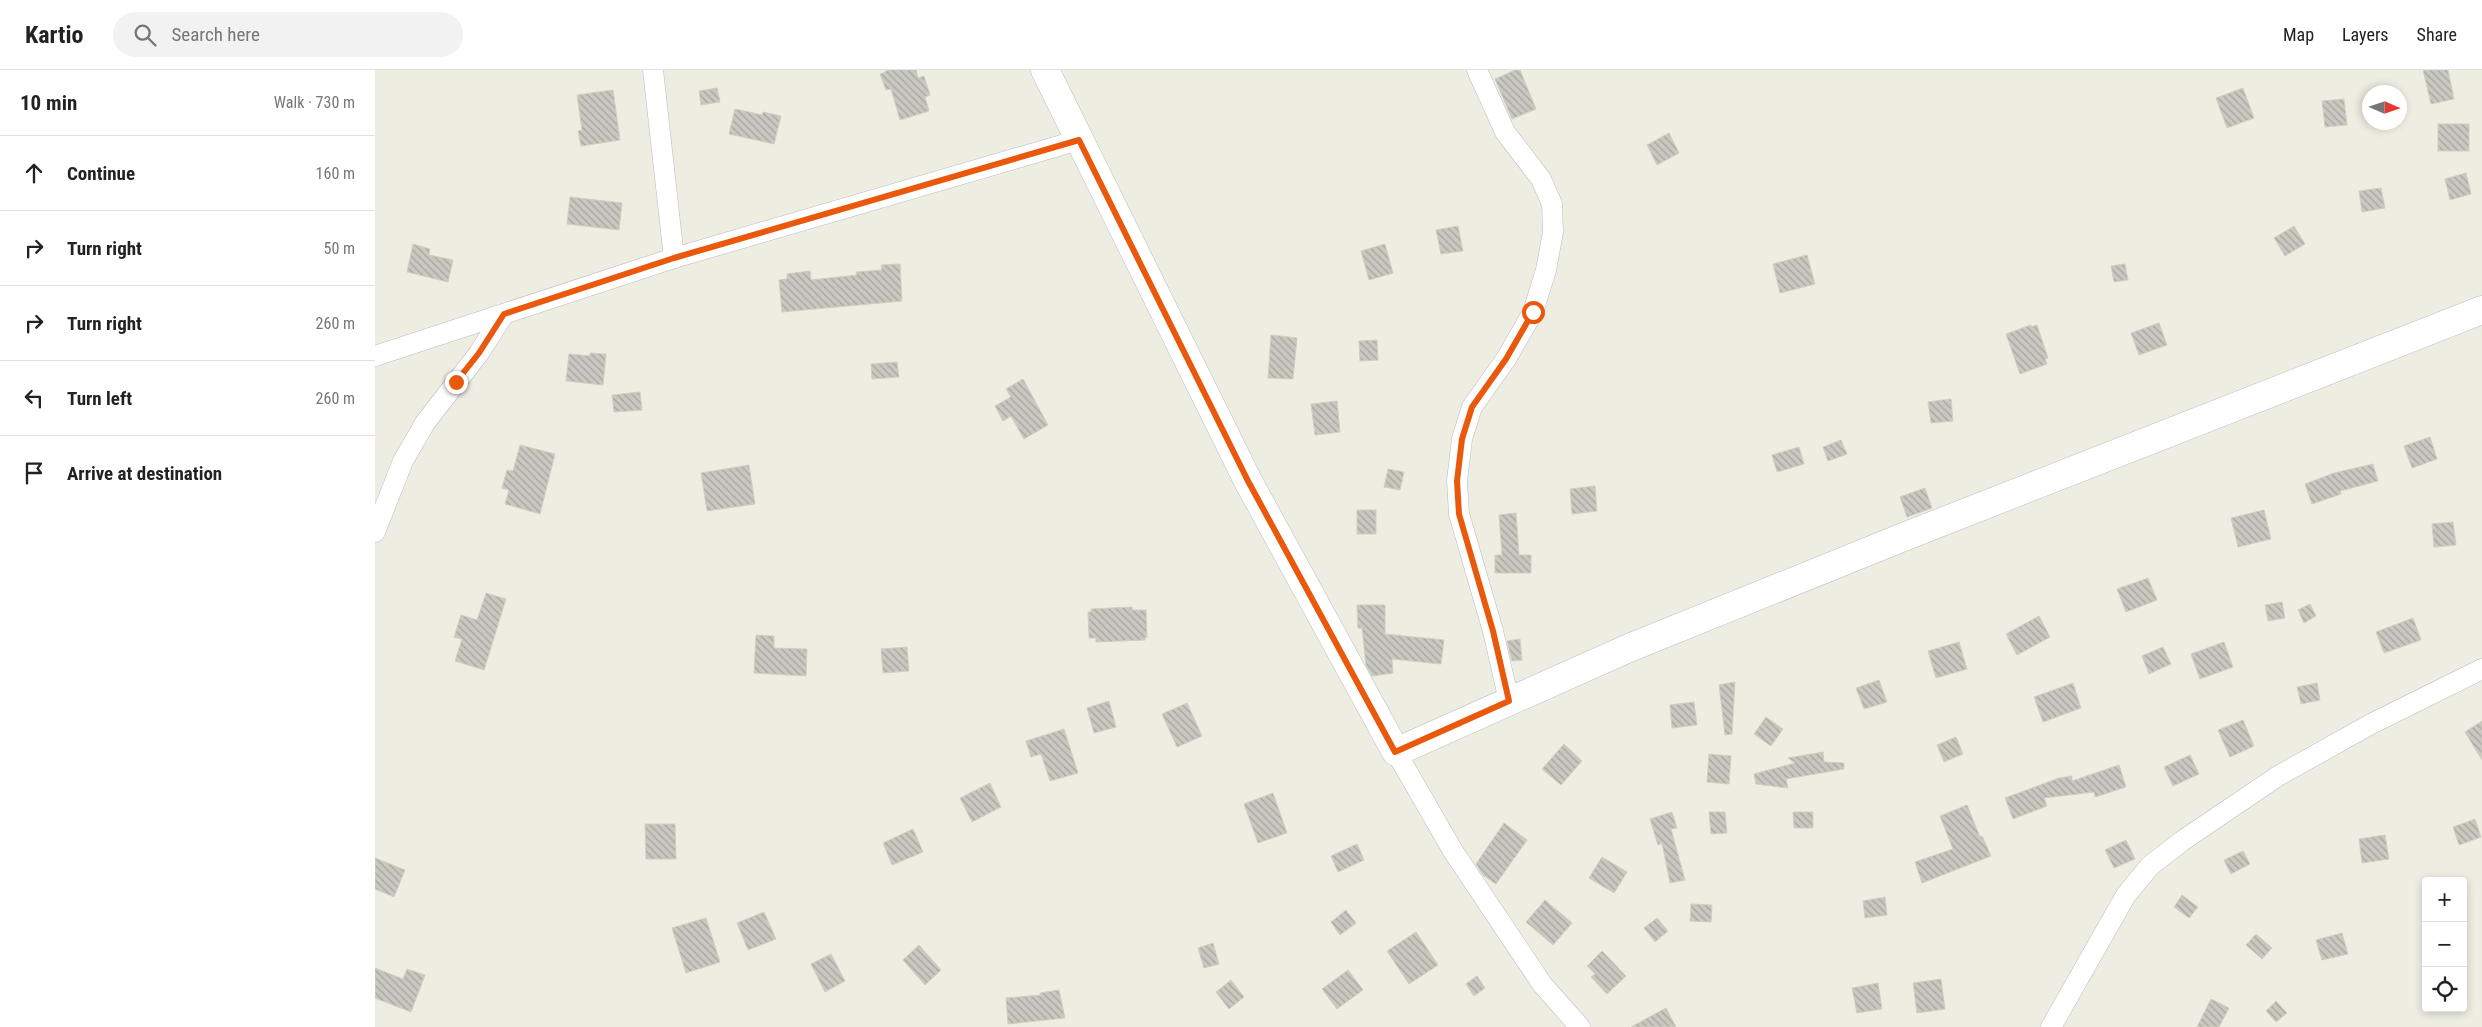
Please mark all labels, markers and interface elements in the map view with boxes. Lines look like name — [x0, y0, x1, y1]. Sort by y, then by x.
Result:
search box — [113, 12, 463, 57]
text: Kartio — [25, 21, 83, 49]
icon: search — [131, 21, 159, 49]
text: Search here — [171, 23, 260, 46]
text: Map — [2283, 24, 2314, 45]
text: Layers — [2342, 24, 2389, 45]
text: Share — [2417, 24, 2457, 45]
north arrow — [2362, 85, 2407, 130]
text: 10 min — [20, 91, 77, 115]
text: Walk · 730 m — [274, 93, 355, 112]
icon: ahead — [20, 159, 48, 187]
text: Continue — [67, 162, 135, 185]
text: 160 m — [316, 164, 355, 183]
icon: right — [20, 234, 48, 262]
text: Turn right — [67, 237, 142, 260]
text: 50 m — [323, 239, 355, 258]
route start — [1522, 301, 1545, 324]
icon: right — [20, 309, 48, 337]
text: Turn right — [67, 312, 142, 335]
text: 260 m — [316, 314, 355, 333]
route end — [445, 371, 468, 394]
icon: left — [20, 384, 48, 412]
text: Turn left — [67, 387, 132, 410]
text: 260 m — [316, 389, 355, 408]
icon: arrive — [20, 459, 48, 487]
text: Arrive at destination — [67, 462, 222, 485]
map controls — [2422, 877, 2467, 1012]
button: + — [2422, 877, 2467, 922]
button: − — [2422, 922, 2467, 967]
button: locate — [2422, 967, 2467, 1012]

